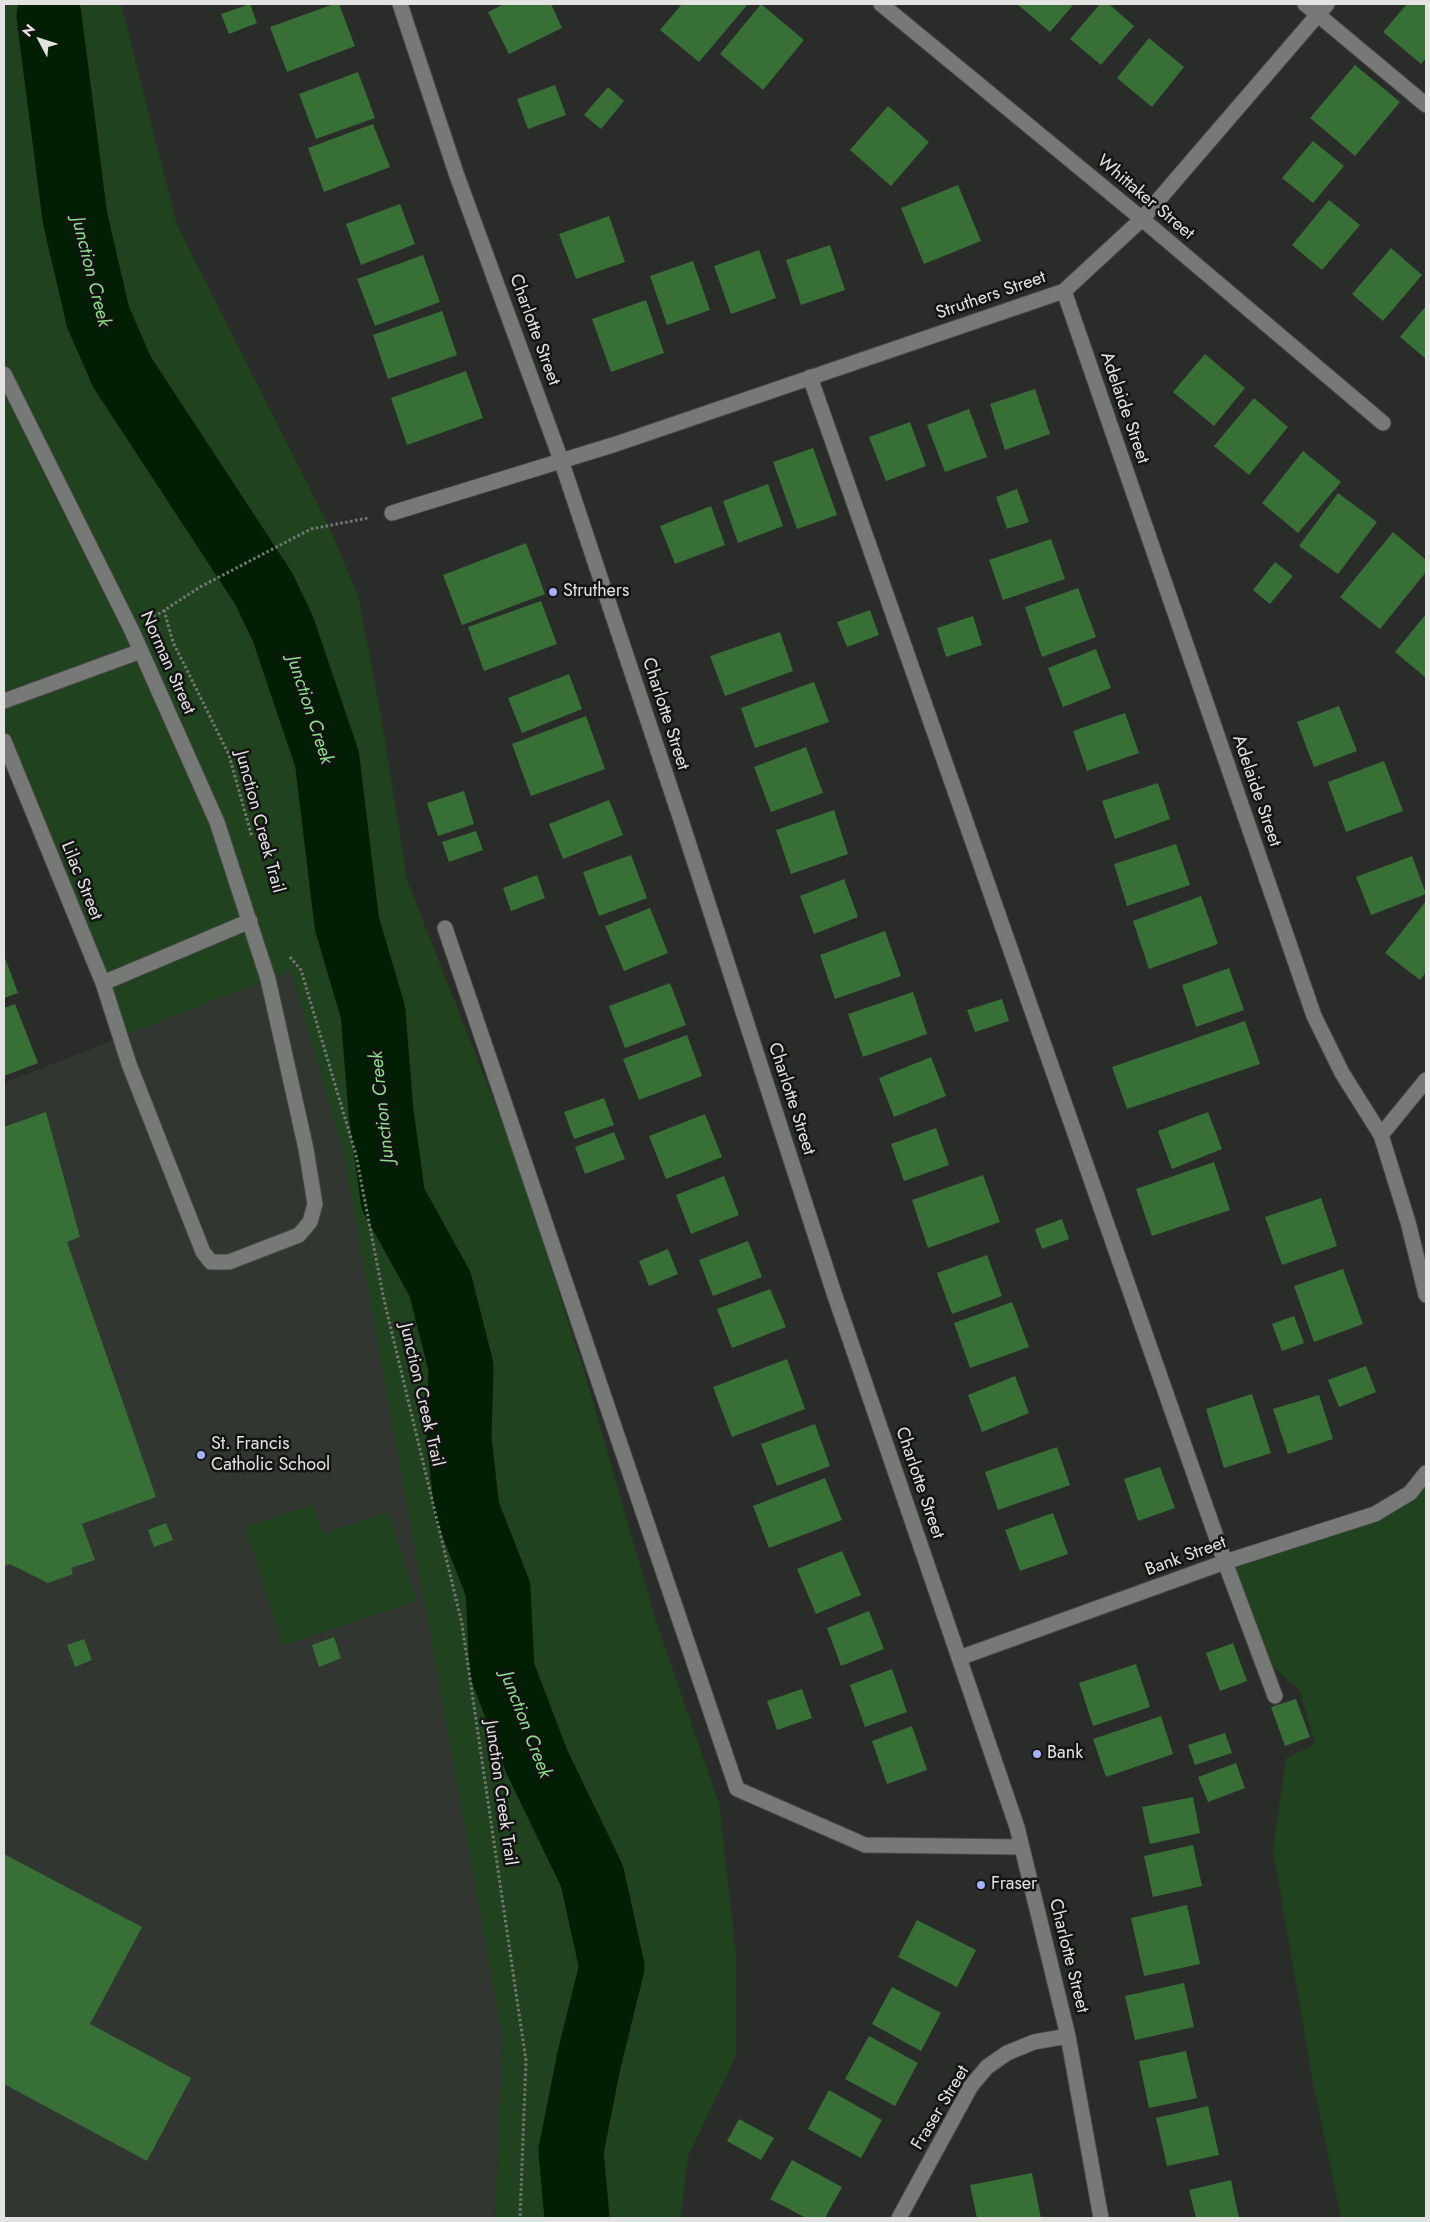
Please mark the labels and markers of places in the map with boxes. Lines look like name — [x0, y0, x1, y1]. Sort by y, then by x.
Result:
place label: Struthers — [563, 581, 629, 603]
marker: Struthers — [547, 586, 559, 598]
place label: St. Francis Catholic School — [211, 1434, 330, 1476]
marker: St. Francis Catholic School — [195, 1449, 207, 1461]
place label: Bank — [1047, 1743, 1083, 1765]
marker: Bank — [1031, 1748, 1043, 1760]
place label: Fraser — [991, 1874, 1037, 1896]
marker: Fraser — [975, 1879, 987, 1891]

